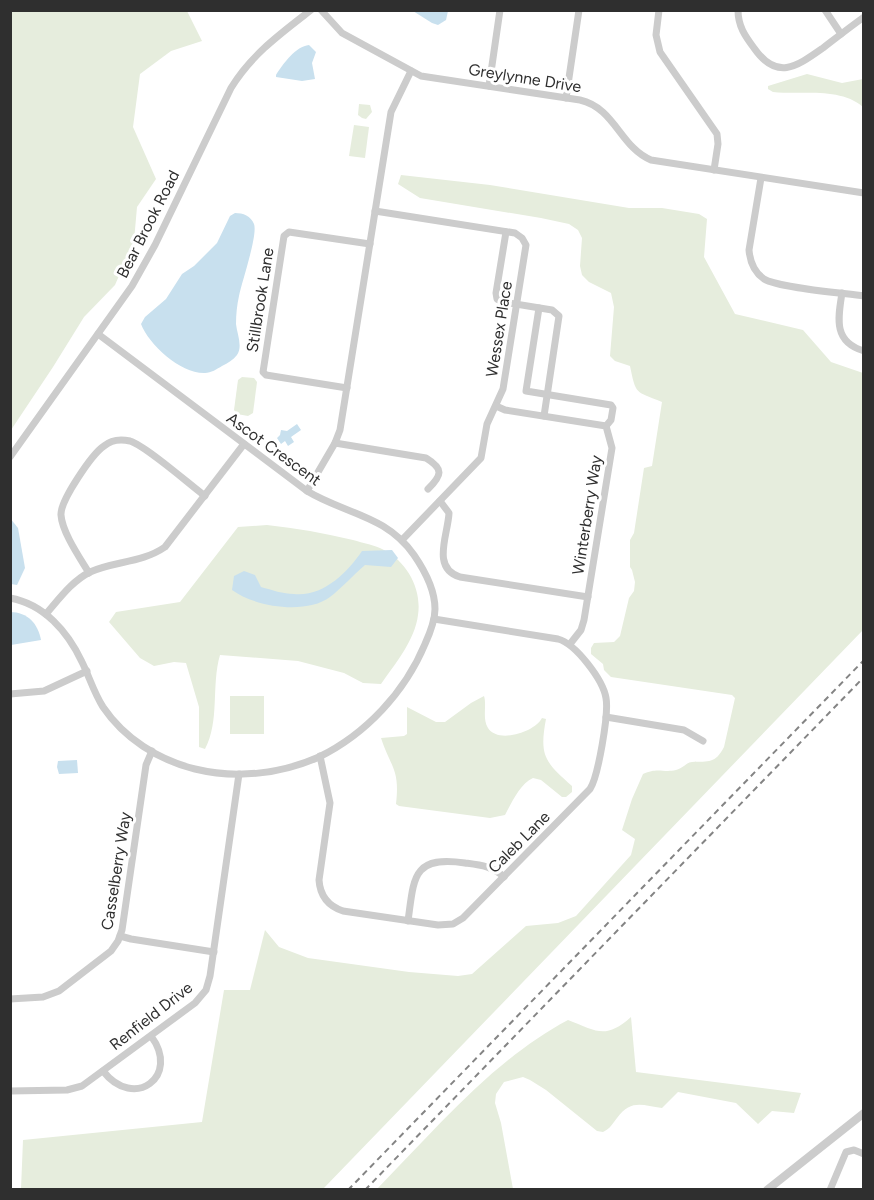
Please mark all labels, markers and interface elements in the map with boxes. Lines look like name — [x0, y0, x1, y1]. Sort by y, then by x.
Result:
street label: Greylynne Drive — [467, 60, 583, 96]
street label: Bear Brook Road — [113, 167, 183, 281]
street label: Stillbrook Lane — [242, 246, 278, 354]
street label: Wessex Place — [482, 279, 516, 378]
street label: Ascot Crescent — [223, 408, 325, 490]
street label: Winterberry Way — [568, 453, 606, 576]
street label: Caleb Lane — [484, 807, 554, 877]
street label: Casselberry Way — [97, 810, 135, 931]
street label: Renfield Drive — [106, 978, 196, 1054]

